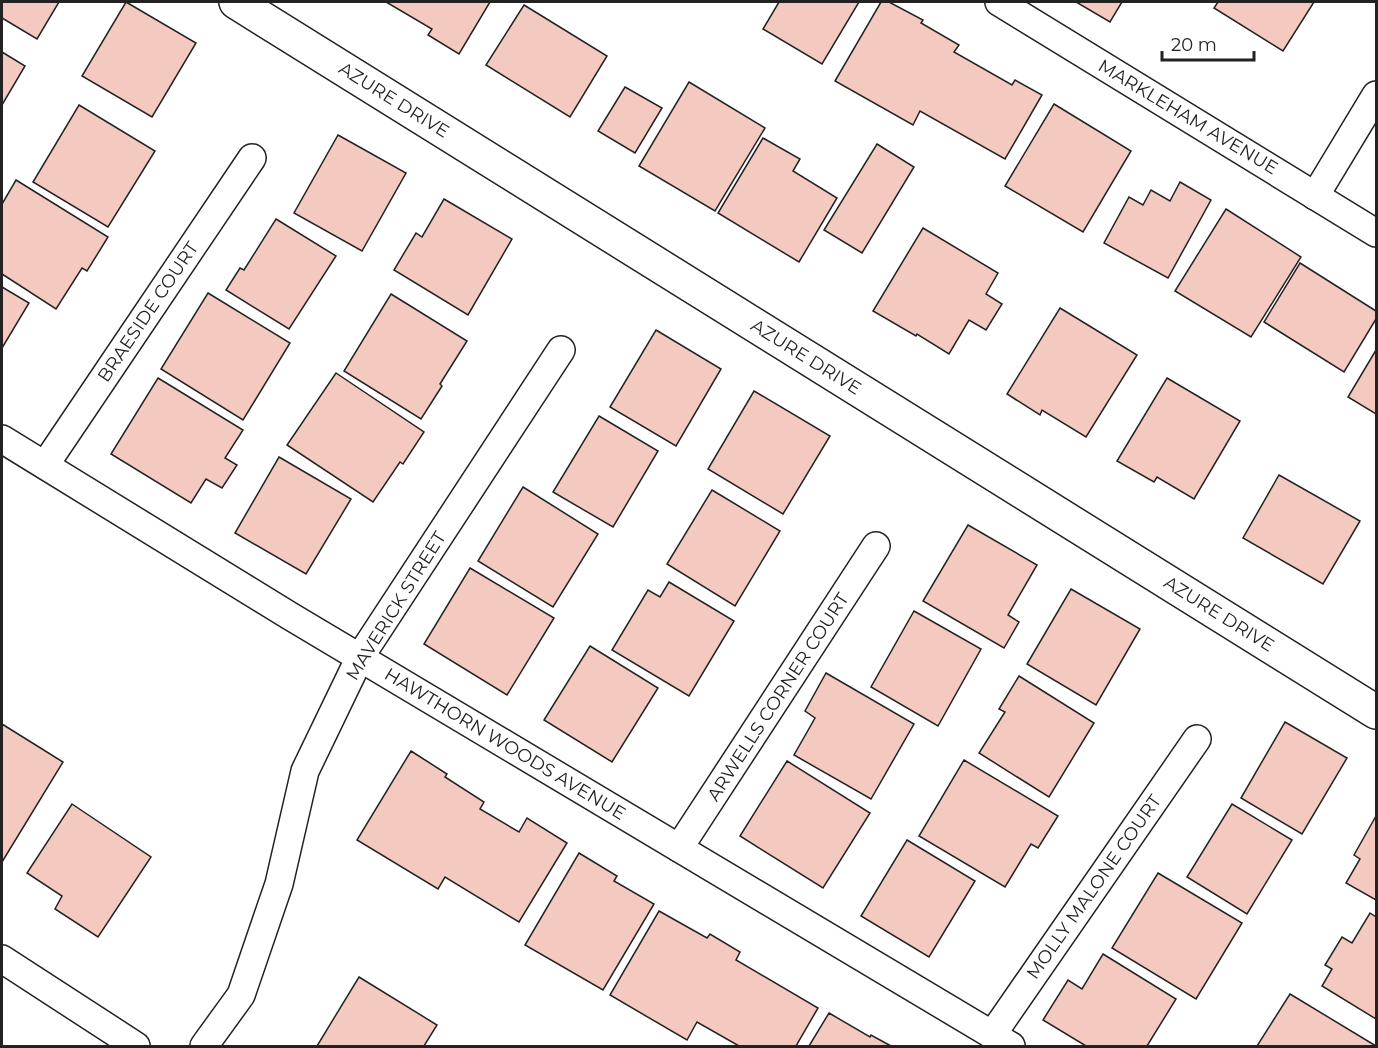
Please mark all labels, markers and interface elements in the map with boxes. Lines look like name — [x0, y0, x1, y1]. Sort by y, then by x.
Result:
scale bar — [1162, 24, 1254, 62]
text: 20 m — [1171, 34, 1217, 56]
street label: MARKLEHAM AVENUE — [1094, 55, 1282, 179]
street label: AZURE DRIVE — [335, 57, 453, 143]
street label: BRAESIDE COURT — [93, 237, 203, 386]
street label: AZURE DRIVE — [747, 314, 865, 400]
street label: MAVERICK STREET — [341, 527, 451, 684]
street label: AZURE DRIVE — [1160, 571, 1278, 657]
street label: ARWELLS CORNER COURT — [702, 588, 854, 805]
street label: HAWTHORN WOODS AVENUE — [381, 663, 629, 825]
street label: MOLLY MALONE COURT — [1022, 790, 1166, 983]

